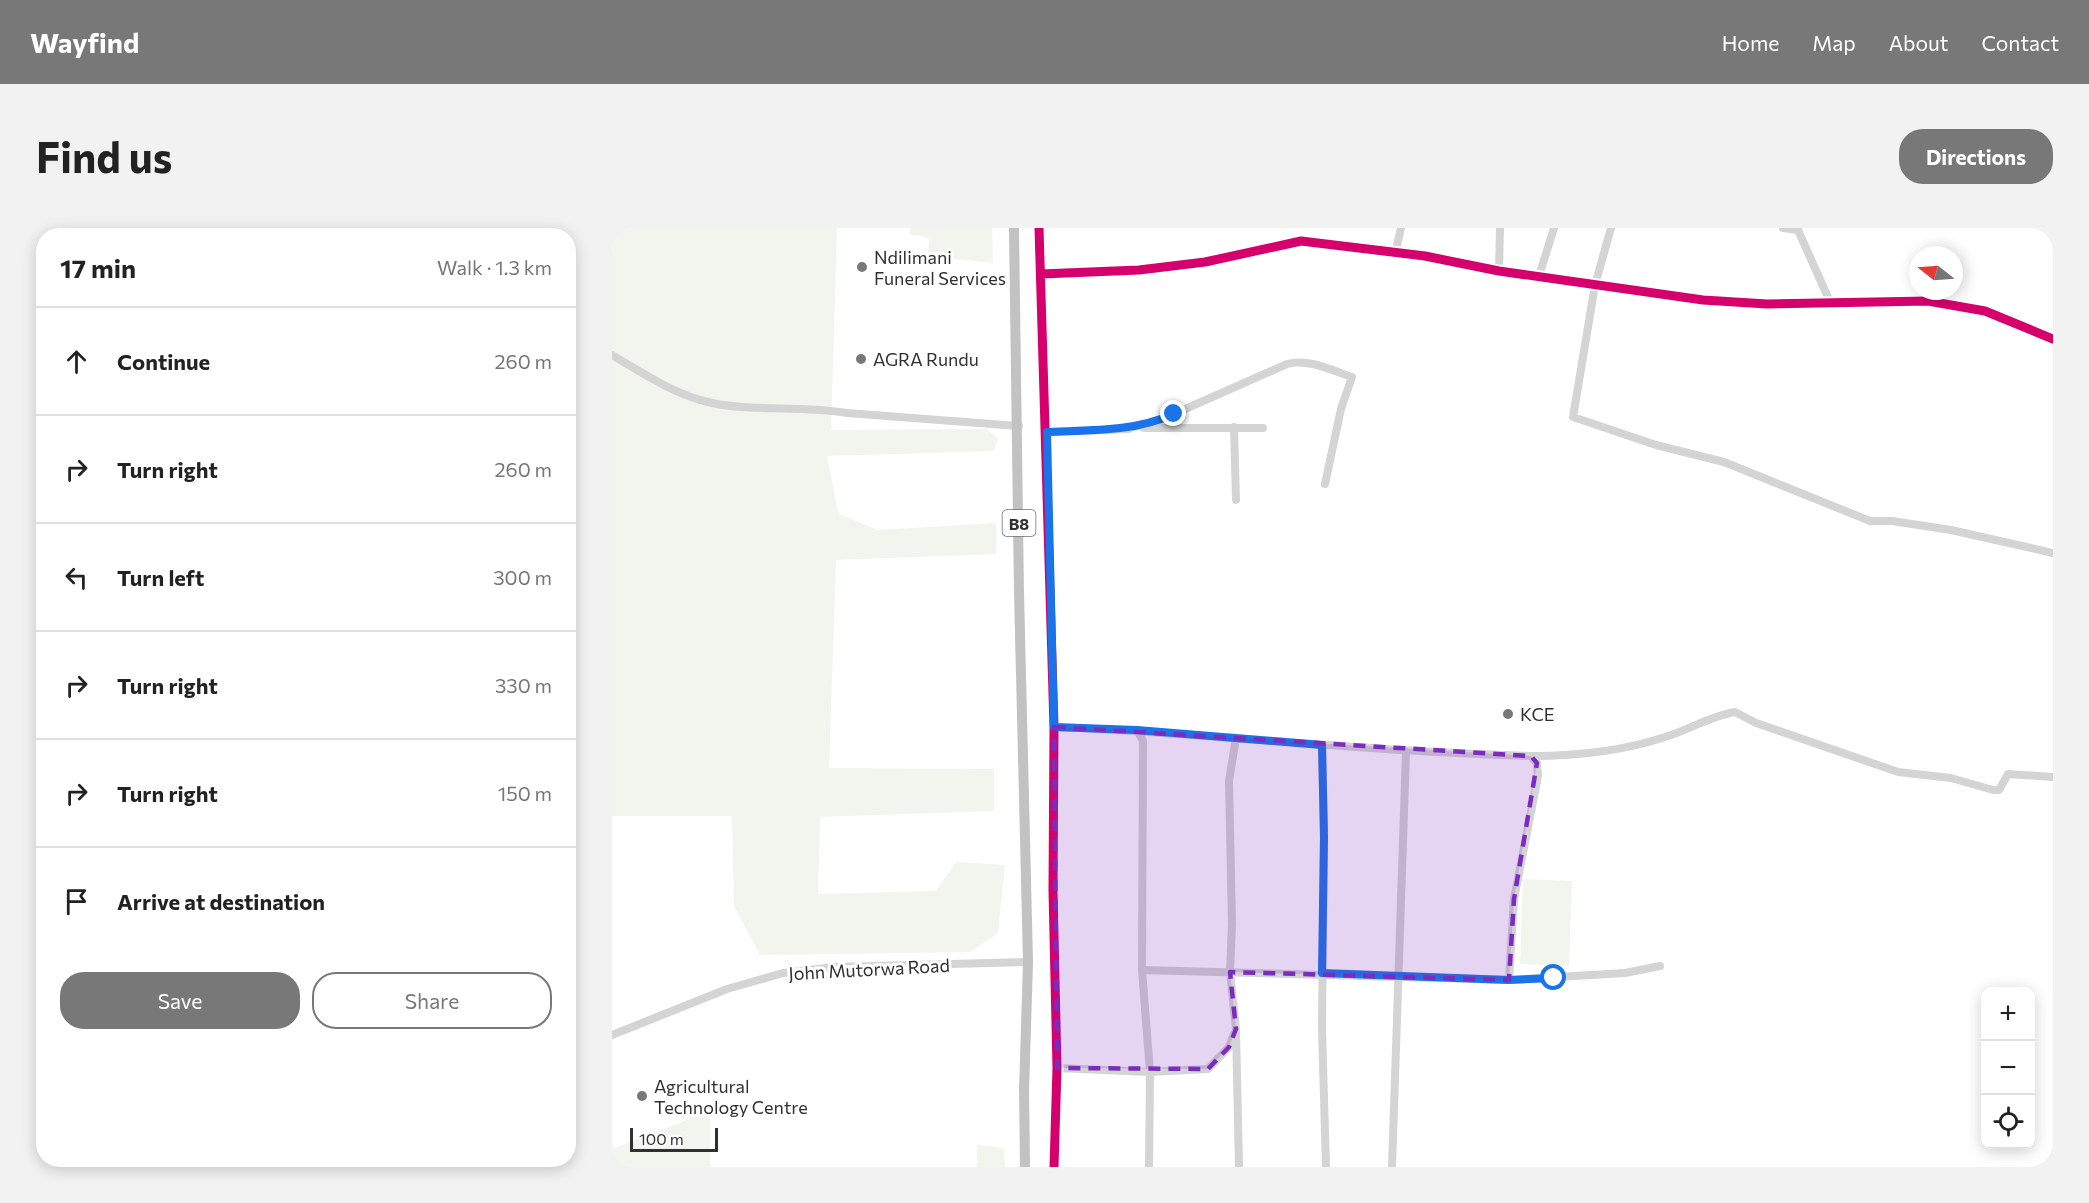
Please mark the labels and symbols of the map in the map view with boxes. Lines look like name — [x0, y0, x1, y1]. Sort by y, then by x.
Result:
place label: Ndilimani Funeral Services — [874, 246, 1006, 289]
north arrow — [1909, 246, 1963, 300]
marker: Ndilimani Funeral Services — [855, 260, 869, 274]
place label: AGRA Rundu — [873, 348, 979, 370]
marker: AGRA Rundu — [854, 352, 868, 366]
route end — [1160, 400, 1186, 426]
road number: B8 — [1002, 510, 1036, 536]
place label: KCE — [1520, 703, 1554, 725]
marker: KCE — [1501, 707, 1515, 721]
street label: John Mutorwa Road — [788, 954, 950, 984]
route start — [1540, 964, 1566, 990]
place label: Agricultural Technology Centre — [654, 1075, 808, 1118]
marker: Agricultural Technology Centre — [635, 1089, 649, 1103]
scale bar — [630, 1125, 718, 1152]

